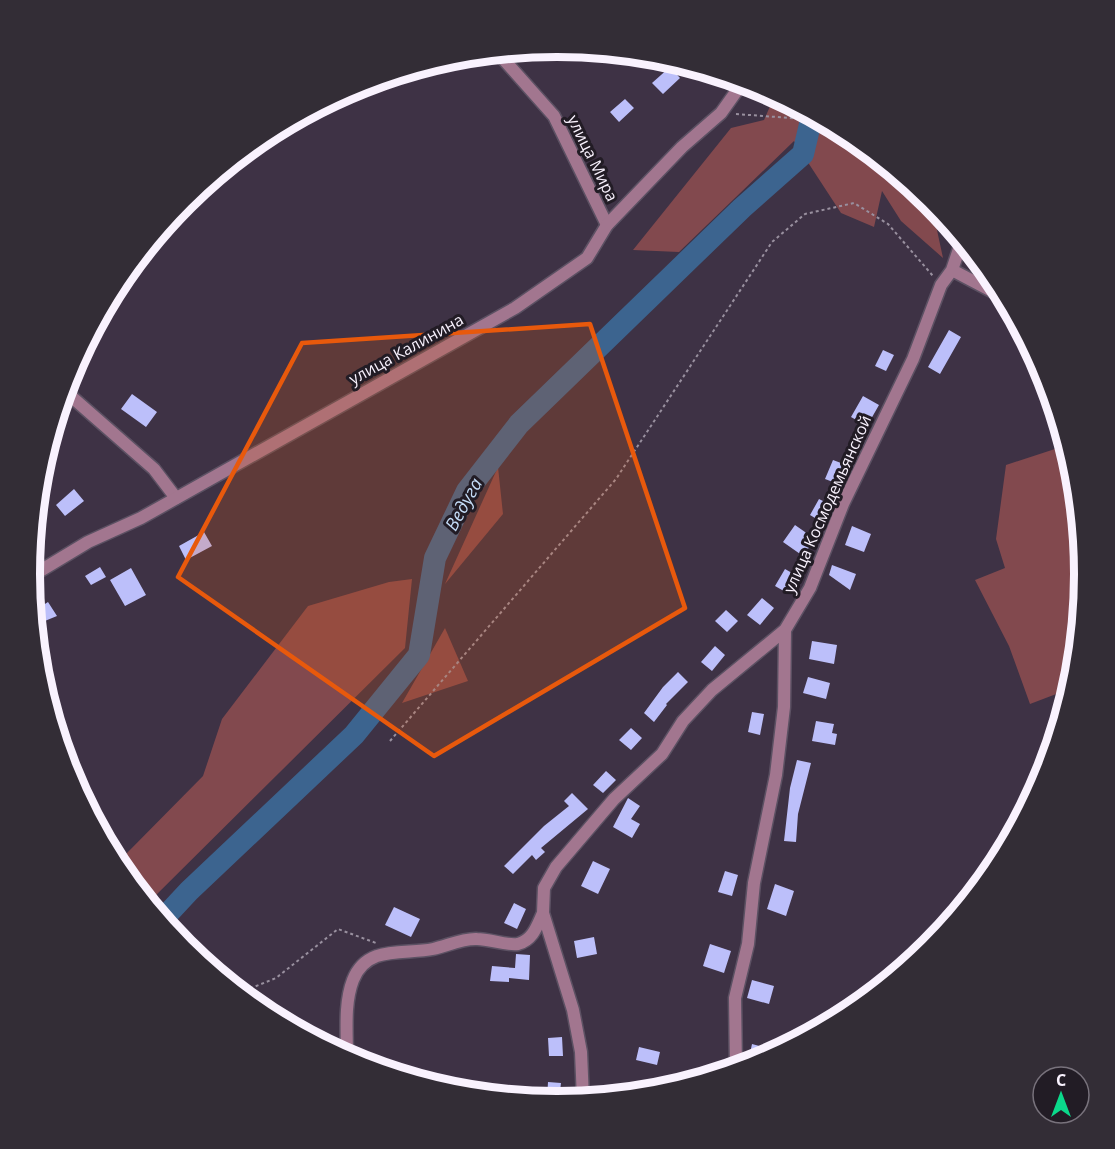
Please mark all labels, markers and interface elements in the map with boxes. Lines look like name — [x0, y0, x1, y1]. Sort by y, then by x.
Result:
street label: улица Мира — [563, 111, 623, 205]
street label: улица Калинина — [345, 308, 467, 390]
street label: улица Космодемьянской — [778, 411, 876, 597]
water label: Ведуга — [439, 473, 487, 535]
north arrow — [1031, 1065, 1091, 1125]
text: С — [1056, 1069, 1066, 1091]

